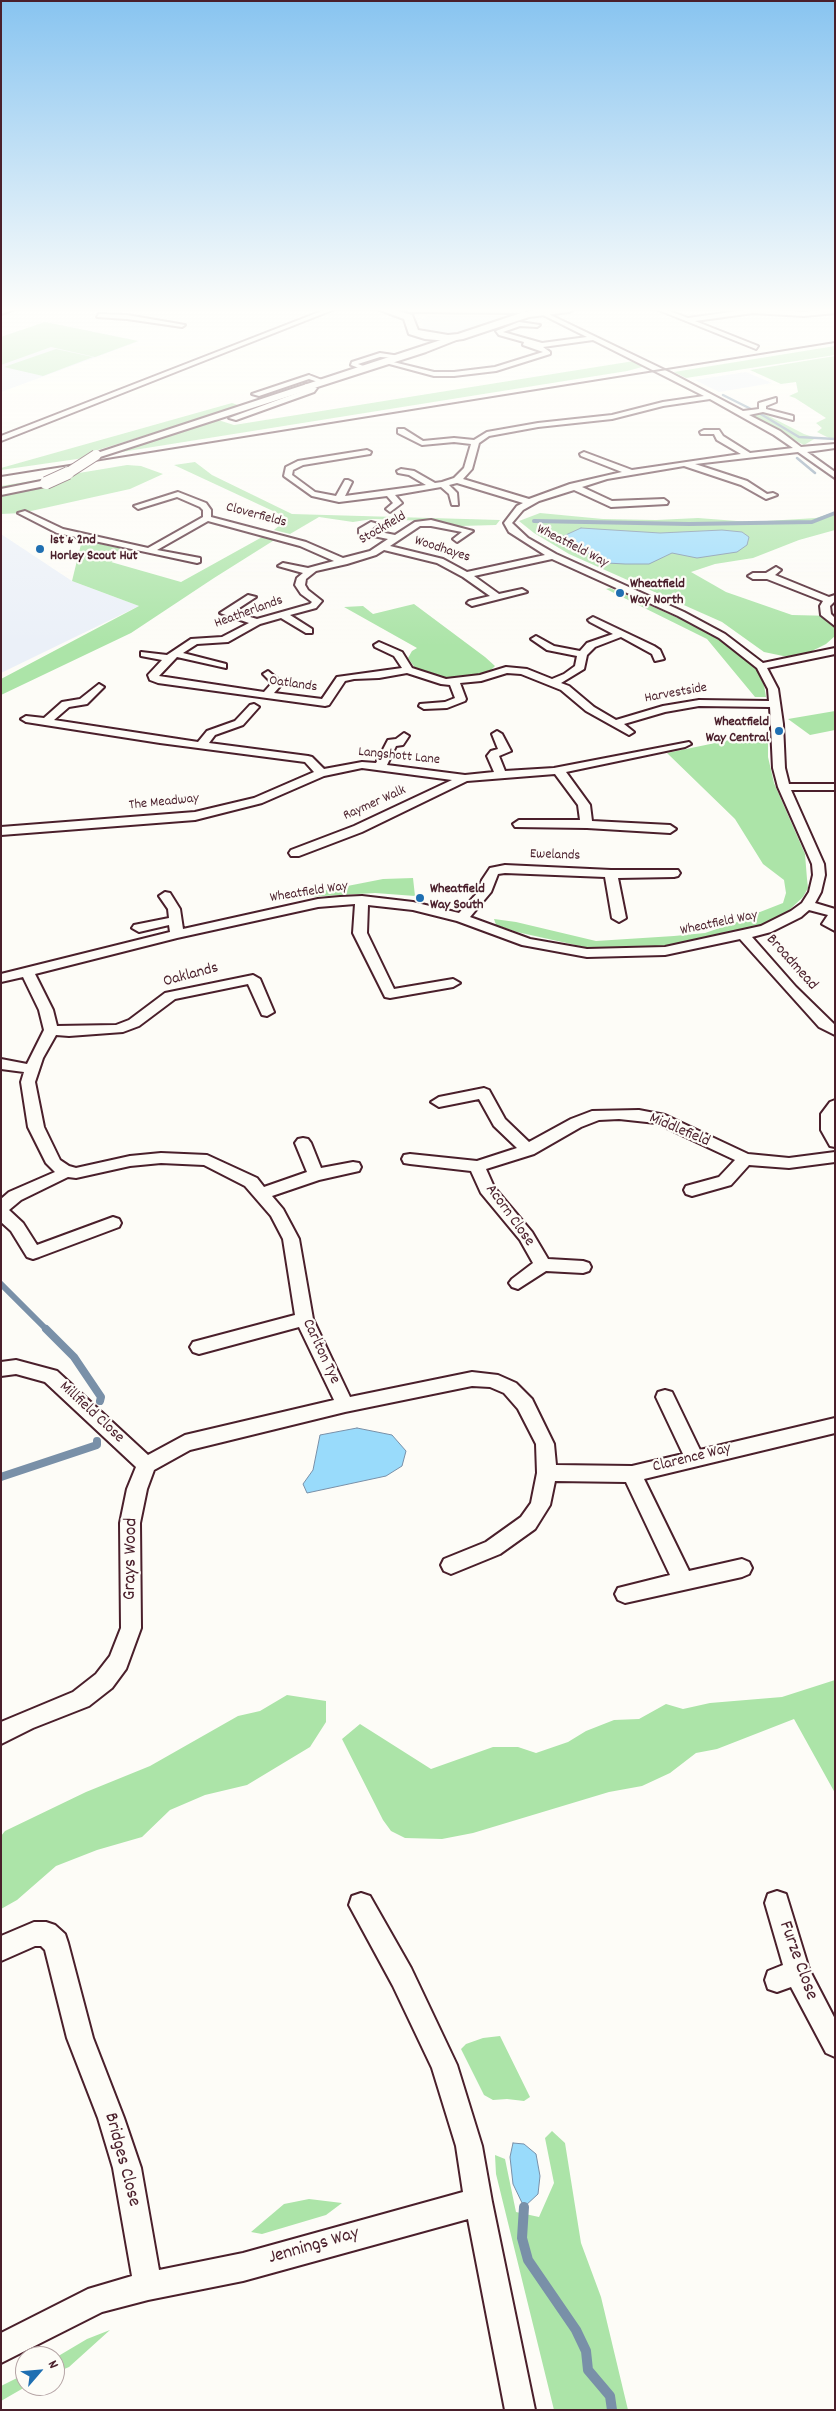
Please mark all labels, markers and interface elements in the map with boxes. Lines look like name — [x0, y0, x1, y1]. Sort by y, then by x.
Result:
street label: Cloverfields — [224, 500, 288, 532]
street label: Stockfield — [357, 509, 409, 549]
street label: Wheatfield Way — [533, 522, 611, 572]
place label: 1st & 2nd Horley Scout Hut — [50, 533, 138, 566]
street label: Woodhayes — [412, 533, 472, 567]
marker: 1st & 2nd Horley Scout Hut — [34, 543, 46, 555]
place label: Wheatfield Way North — [630, 577, 685, 610]
marker: Wheatfield Way North — [614, 587, 626, 599]
street label: Heatherlands — [212, 593, 286, 633]
street label: Oatlands — [268, 673, 318, 697]
street label: Harvestside — [643, 680, 709, 708]
place label: Wheatfield Way Central — [706, 715, 769, 748]
marker: Wheatfield Way Central — [773, 725, 785, 737]
street label: Langshott Lane — [357, 744, 441, 770]
street label: Raymer Walk — [341, 783, 409, 825]
street label: The Meadway — [128, 791, 200, 815]
street label: Ewelands — [530, 847, 580, 865]
street label: Wheatfield Way — [269, 879, 349, 907]
place label: Wheatfield Way South — [430, 882, 485, 914]
marker: Wheatfield Way South — [414, 892, 426, 904]
street label: Wheatfield Way — [679, 908, 759, 940]
street label: Broadmead — [761, 931, 821, 995]
street label: Oaklands — [161, 959, 221, 993]
street label: Middlefield — [646, 1110, 712, 1152]
street label: Acorn Close — [480, 1181, 538, 1251]
street label: Carlton Tye — [297, 1317, 343, 1387]
street label: Millfield Close — [54, 1378, 128, 1448]
street label: Clarence Way — [651, 1440, 733, 1478]
street label: Grays Wood — [120, 1518, 144, 1600]
street label: Furze Close — [772, 1918, 822, 2004]
street label: Bridges Close — [98, 2111, 144, 2209]
street label: Jennings Way — [266, 2223, 362, 2271]
north arrow — [15, 2346, 65, 2396]
text: N — [42, 2357, 63, 2372]

